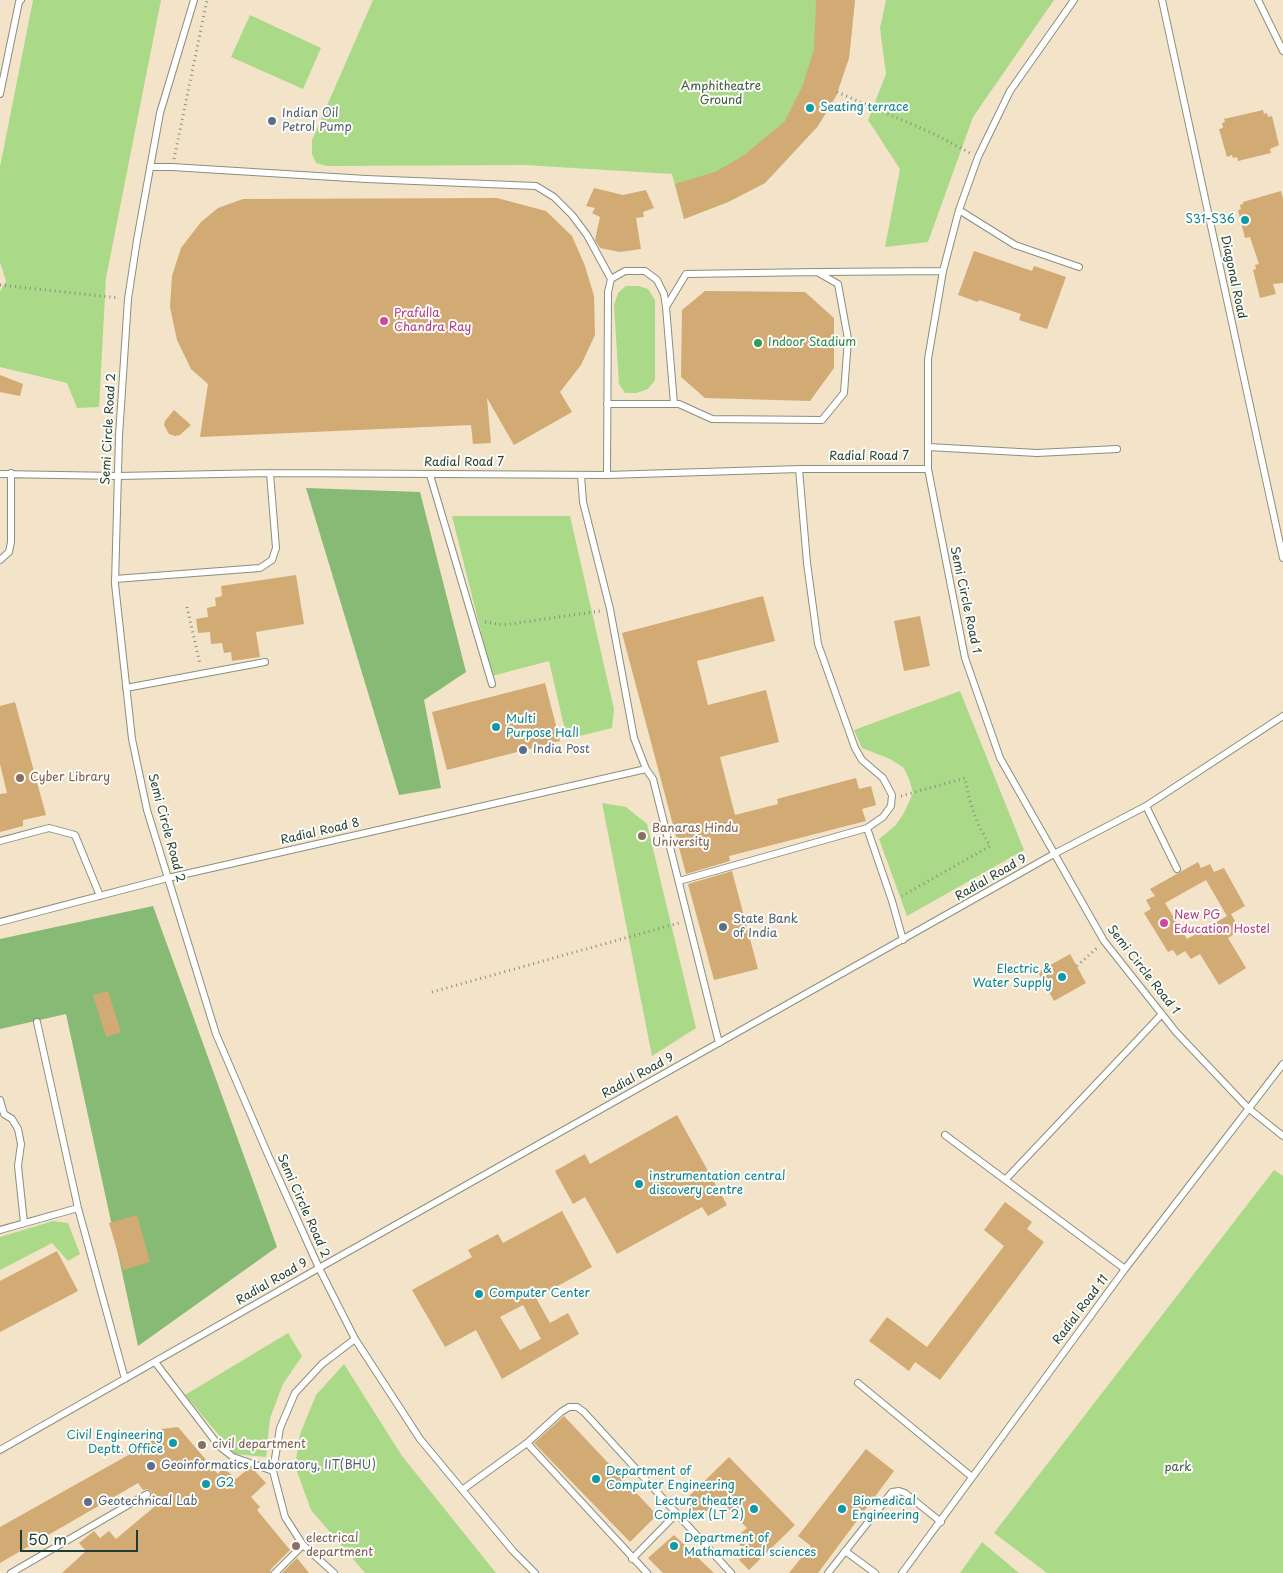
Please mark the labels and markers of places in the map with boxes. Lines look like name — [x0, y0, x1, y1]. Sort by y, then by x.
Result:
place label: Seating terrace — [820, 101, 909, 115]
marker: Seating terrace — [804, 102, 816, 114]
place label: Indian Oil Petrol Pump — [282, 107, 352, 135]
marker: Indian Oil Petrol Pump — [266, 115, 278, 127]
place label: S31-S36 — [1186, 213, 1235, 227]
marker: S31-S36 — [1239, 214, 1251, 226]
place label: Prafulla Chandra Ray — [394, 307, 471, 335]
marker: Prafulla Chandra Ray — [378, 315, 390, 327]
place label: Indoor Stadium — [768, 336, 856, 350]
marker: Indoor Stadium — [752, 337, 764, 349]
place label: Multi Purpose Hall — [506, 713, 579, 741]
marker: Multi Purpose Hall — [490, 721, 502, 733]
place label: India Post — [533, 743, 590, 757]
marker: India Post — [517, 744, 529, 756]
place label: Cyber Library — [30, 771, 110, 785]
marker: Cyber Library — [14, 772, 26, 784]
place label: Banaras Hindu University — [652, 822, 739, 850]
marker: Banaras Hindu University — [636, 830, 648, 842]
place label: New PG Education Hostel — [1174, 909, 1270, 937]
place label: State Bank of India — [733, 913, 798, 941]
marker: New PG Education Hostel — [1158, 917, 1170, 929]
marker: State Bank of India — [717, 921, 729, 933]
place label: Electric & Water Supply — [973, 963, 1052, 991]
marker: Electric & Water Supply — [1056, 971, 1068, 983]
place label: instrumentation central discovery centre — [649, 1170, 785, 1198]
marker: instrumentation central discovery centre — [633, 1178, 645, 1190]
place label: Computer Center — [489, 1287, 590, 1301]
marker: Computer Center — [473, 1288, 485, 1300]
place label: Civil Engineering Deptt. Office — [66, 1429, 163, 1457]
marker: Civil Engineering Deptt. Office — [167, 1437, 179, 1449]
place label: civil department — [212, 1438, 306, 1452]
marker: civil department — [196, 1439, 208, 1451]
place label: Geoinformatics Laboratory, IIT(BHU) — [161, 1459, 376, 1473]
marker: Geoinformatics Laboratory, IIT(BHU) — [145, 1460, 157, 1472]
place label: Department of Computer Engineering — [606, 1465, 735, 1493]
marker: Department of Computer Engineering — [590, 1473, 602, 1485]
place label: G2 — [216, 1477, 234, 1491]
marker: G2 — [200, 1478, 212, 1490]
place label: Geotechnical Lab — [98, 1495, 197, 1509]
place label: Lecture theater Complex (LT 2) — [654, 1495, 744, 1523]
place label: Biomedical Engineering — [852, 1495, 919, 1523]
marker: Geotechnical Lab — [82, 1496, 94, 1508]
marker: Lecture theater Complex (LT 2) — [748, 1503, 760, 1515]
marker: Biomedical Engineering — [836, 1503, 848, 1515]
place label: electrical department — [306, 1532, 373, 1560]
place label: Department of Mathamatical sciences — [684, 1532, 816, 1560]
marker: electrical department — [290, 1540, 302, 1552]
marker: Department of Mathamatical sciences — [668, 1540, 680, 1552]

